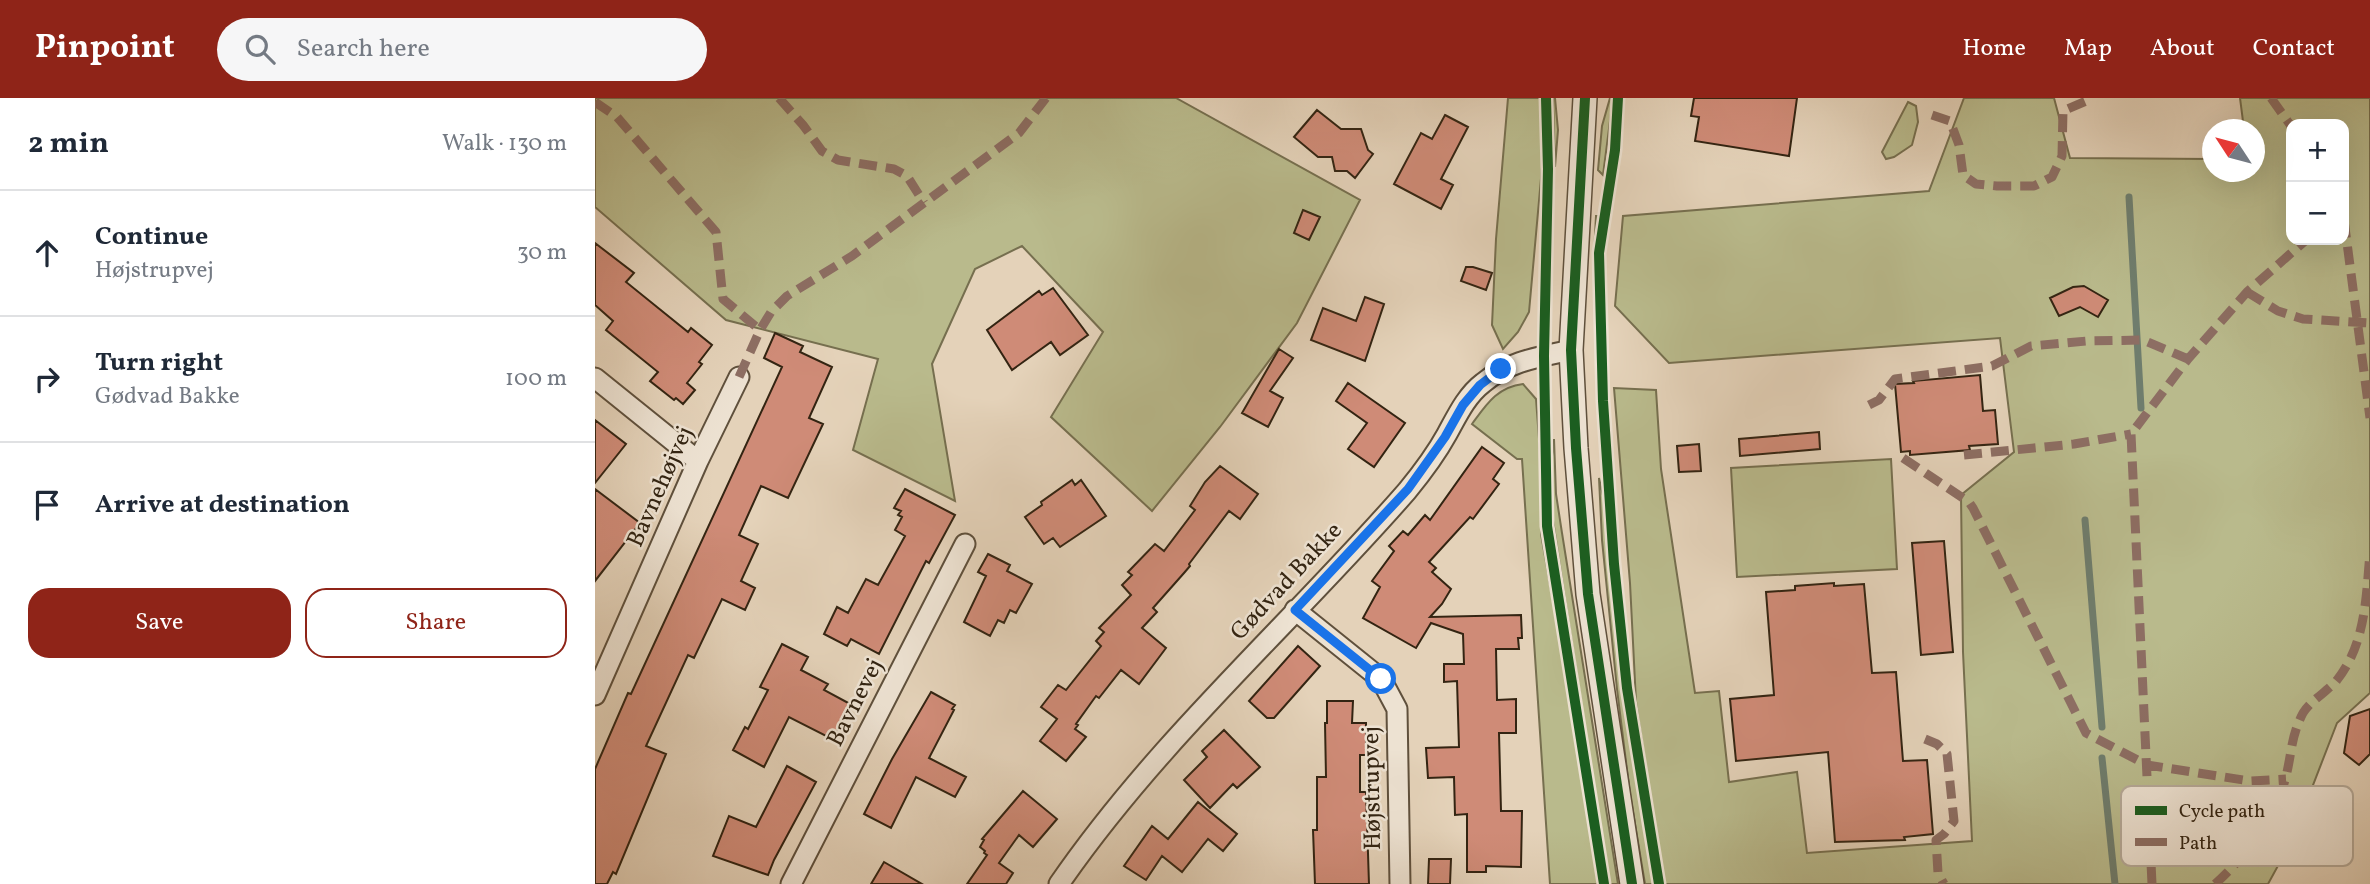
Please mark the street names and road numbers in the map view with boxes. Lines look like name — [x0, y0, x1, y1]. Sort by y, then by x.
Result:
street label: Bavnehøjvej — [619, 421, 703, 553]
street label: Gødvad Bakke — [1223, 515, 1351, 649]
street label: Bavnevej — [819, 653, 893, 753]
street label: Højstrupvej — [1355, 726, 1391, 850]

